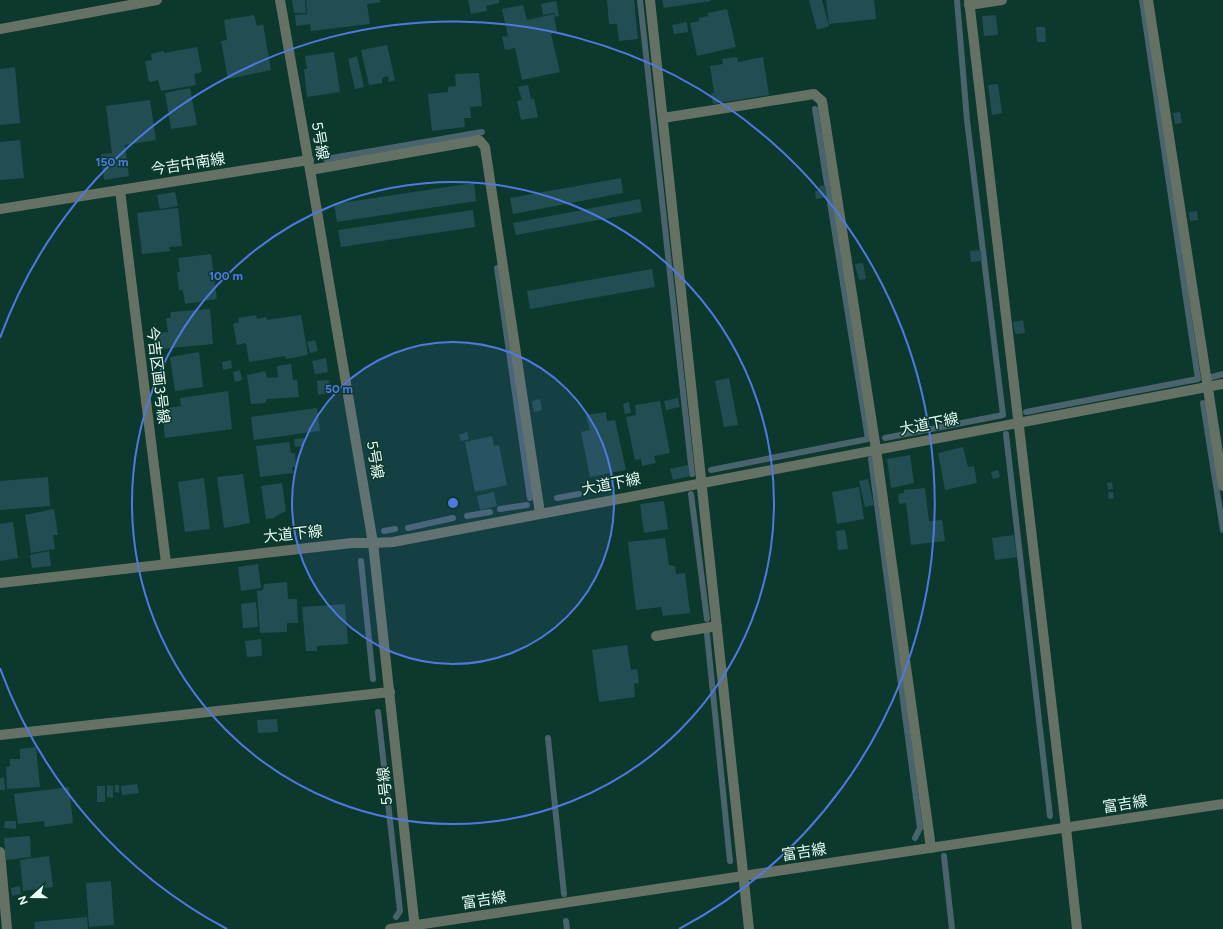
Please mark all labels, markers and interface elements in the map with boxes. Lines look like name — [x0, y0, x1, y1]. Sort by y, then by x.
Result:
street label: 5号線 — [308, 120, 332, 162]
street label: 今吉中南線 — [150, 149, 226, 179]
text: 150 m — [95, 155, 129, 169]
text: 100 m — [209, 269, 243, 283]
street label: 今吉区画3号線 — [143, 325, 173, 425]
text: 50 m — [325, 382, 353, 396]
street label: 大道下線 — [898, 409, 960, 439]
street label: 5号線 — [363, 439, 387, 481]
street label: 大道下線 — [580, 469, 642, 499]
centre of rings — [446, 496, 460, 510]
street label: 大道下線 — [262, 522, 324, 546]
street label: 5号線 — [374, 766, 396, 806]
street label: 富吉線 — [1101, 792, 1149, 816]
street label: 富吉線 — [780, 840, 828, 864]
north arrow — [12, 877, 52, 917]
street label: 富吉線 — [460, 888, 508, 912]
text: N — [16, 894, 31, 907]

